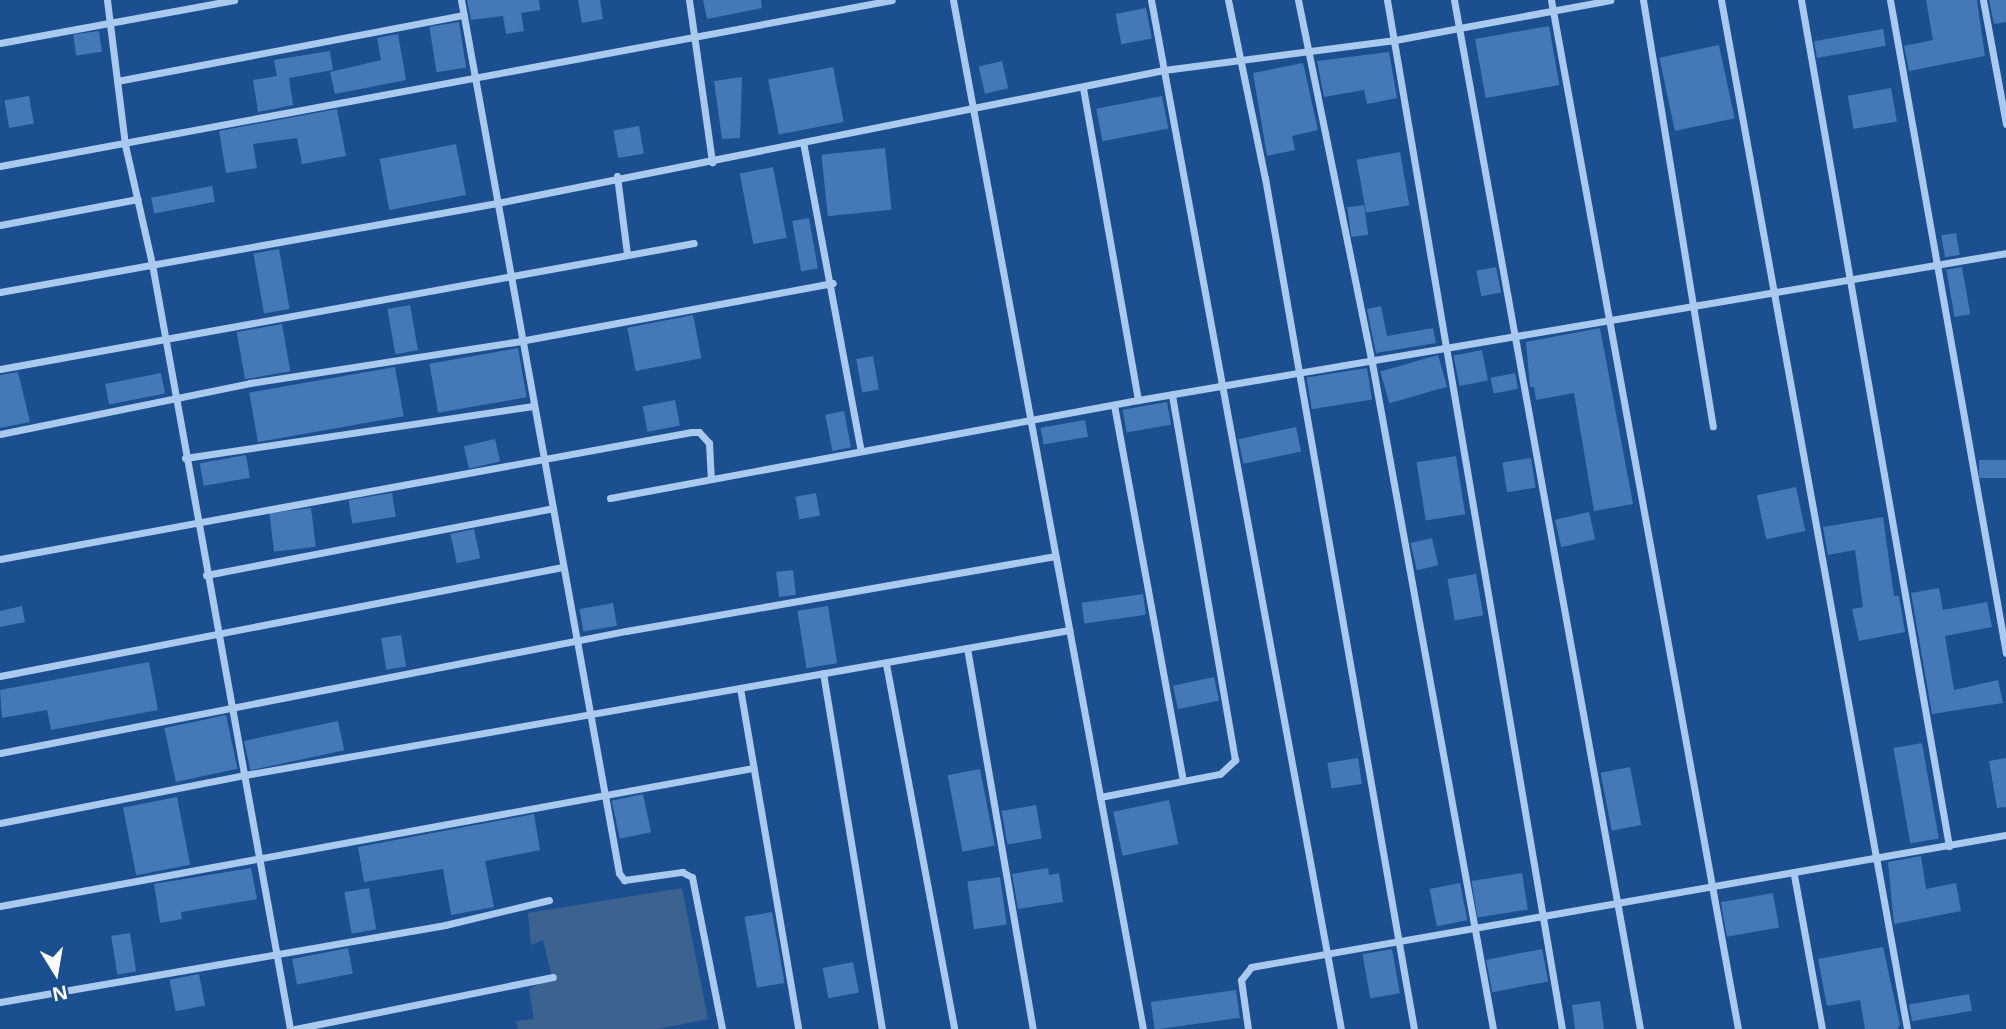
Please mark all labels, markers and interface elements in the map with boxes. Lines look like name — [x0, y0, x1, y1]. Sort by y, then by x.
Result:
north arrow — [21, 938, 91, 1008]
text: N — [50, 979, 70, 1008]

